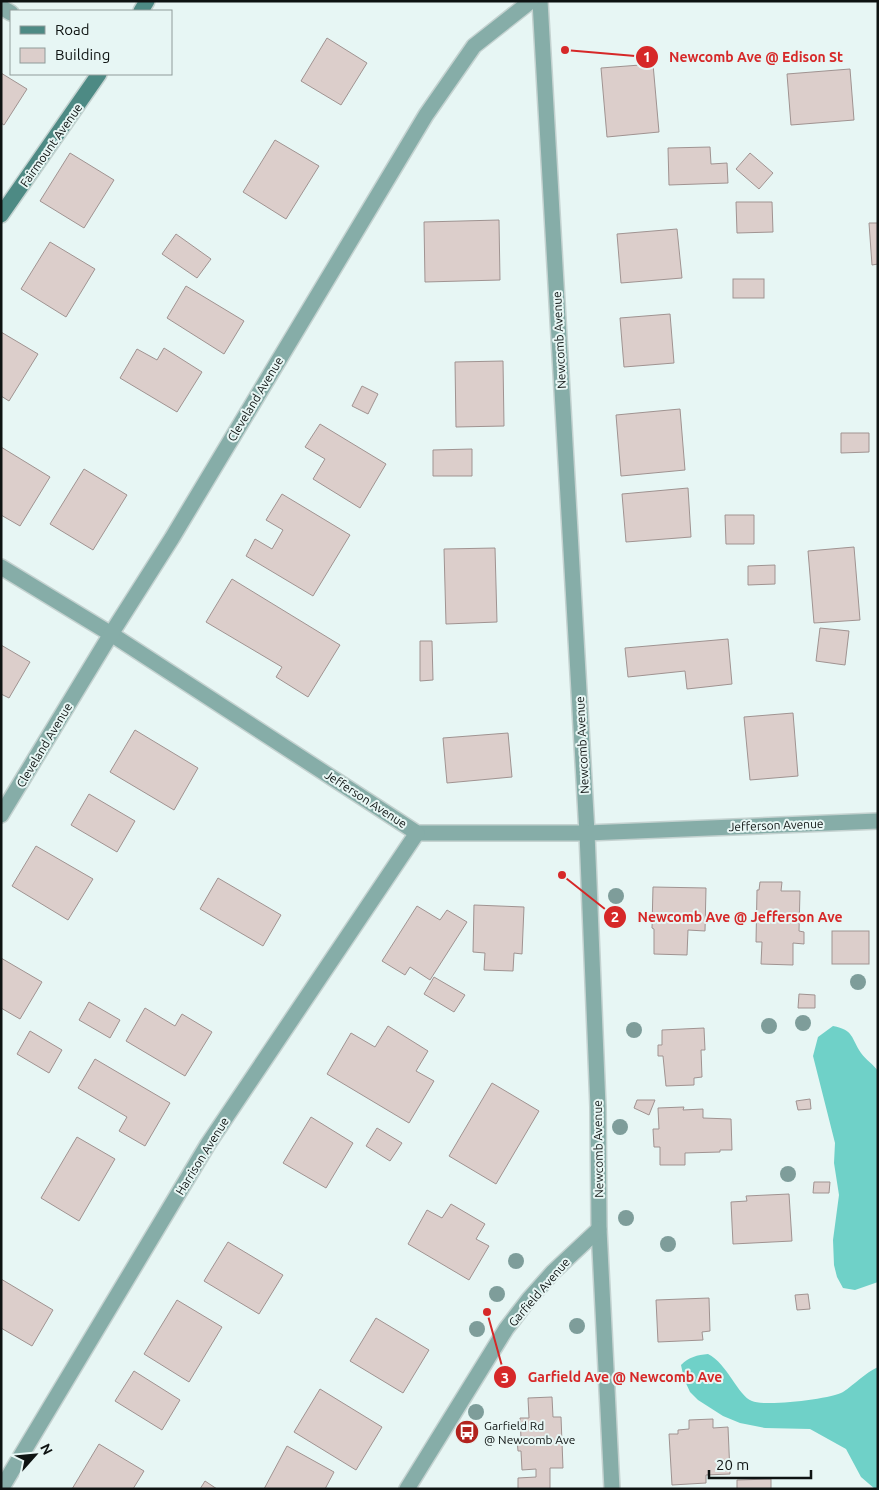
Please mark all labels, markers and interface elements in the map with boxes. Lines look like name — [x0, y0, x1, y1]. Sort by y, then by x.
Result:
legend — [10, 10, 172, 75]
text: Road — [55, 21, 90, 38]
callout: Newcomb Ave @ Edison St — [634, 43, 853, 72]
text: Building — [55, 46, 110, 63]
text: 1 — [643, 48, 651, 65]
text: Newcomb Ave @ Edison St — [669, 49, 843, 65]
street label: Fairmount Avenue — [17, 101, 85, 189]
street label: Newcomb Avenue — [550, 291, 568, 389]
street label: Cleveland Avenue — [225, 355, 285, 443]
street label: Newcomb Avenue — [573, 696, 591, 794]
street label: Cleveland Avenue — [14, 701, 74, 789]
street label: Jefferson Avenue — [323, 768, 409, 830]
street label: Jefferson Avenue — [728, 817, 824, 833]
callout: Newcomb Ave @ Jefferson Ave — [602, 902, 852, 931]
text: 2 — [611, 908, 619, 925]
text: Newcomb Ave @ Jefferson Ave — [637, 909, 843, 925]
street label: Newcomb Avenue — [591, 1100, 605, 1198]
street label: Harrison Avenue — [173, 1115, 231, 1197]
street label: Garfield Avenue — [506, 1255, 572, 1329]
callout: Garfield Ave @ Newcomb Ave — [492, 1363, 732, 1392]
text: 3 — [501, 1369, 509, 1386]
text: Garfield Ave @ Newcomb Ave — [528, 1369, 722, 1385]
bus stop icon: Garfield Rd @ Newcomb Ave — [454, 1419, 480, 1445]
place label: Garfield Rd @ Newcomb Ave — [484, 1419, 575, 1446]
north arrow — [10, 1430, 60, 1480]
text: N — [37, 1441, 56, 1457]
scale bar — [709, 1448, 812, 1480]
text: 20 m — [716, 1456, 749, 1473]

